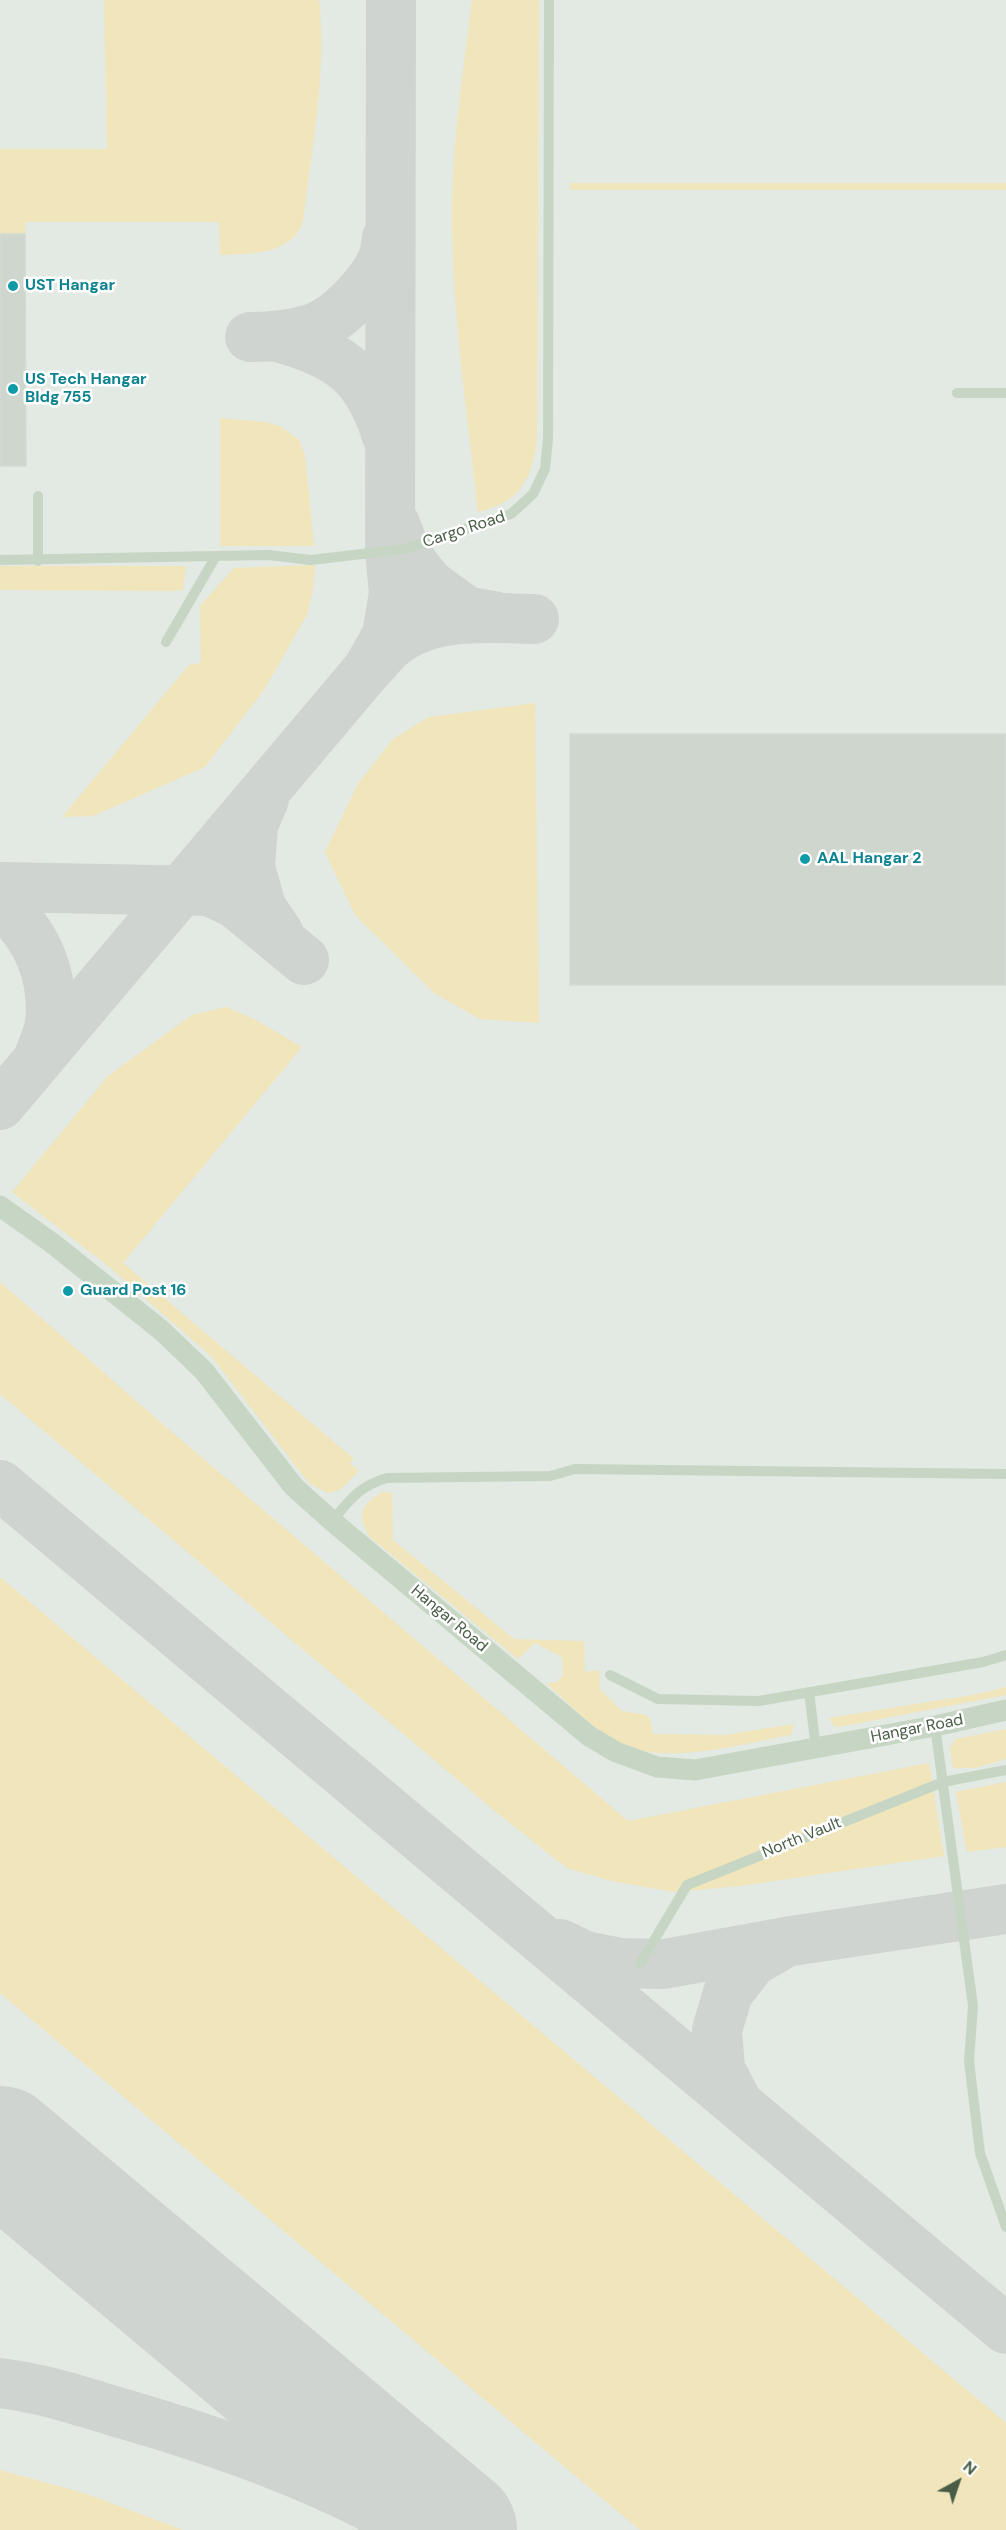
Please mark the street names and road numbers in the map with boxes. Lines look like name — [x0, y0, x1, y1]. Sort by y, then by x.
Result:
street label: Cargo Road — [420, 508, 508, 552]
street label: Hangar Road — [407, 1581, 491, 1657]
street label: Hangar Road — [869, 1711, 965, 1747]
street label: North Vault — [760, 1813, 844, 1863]

